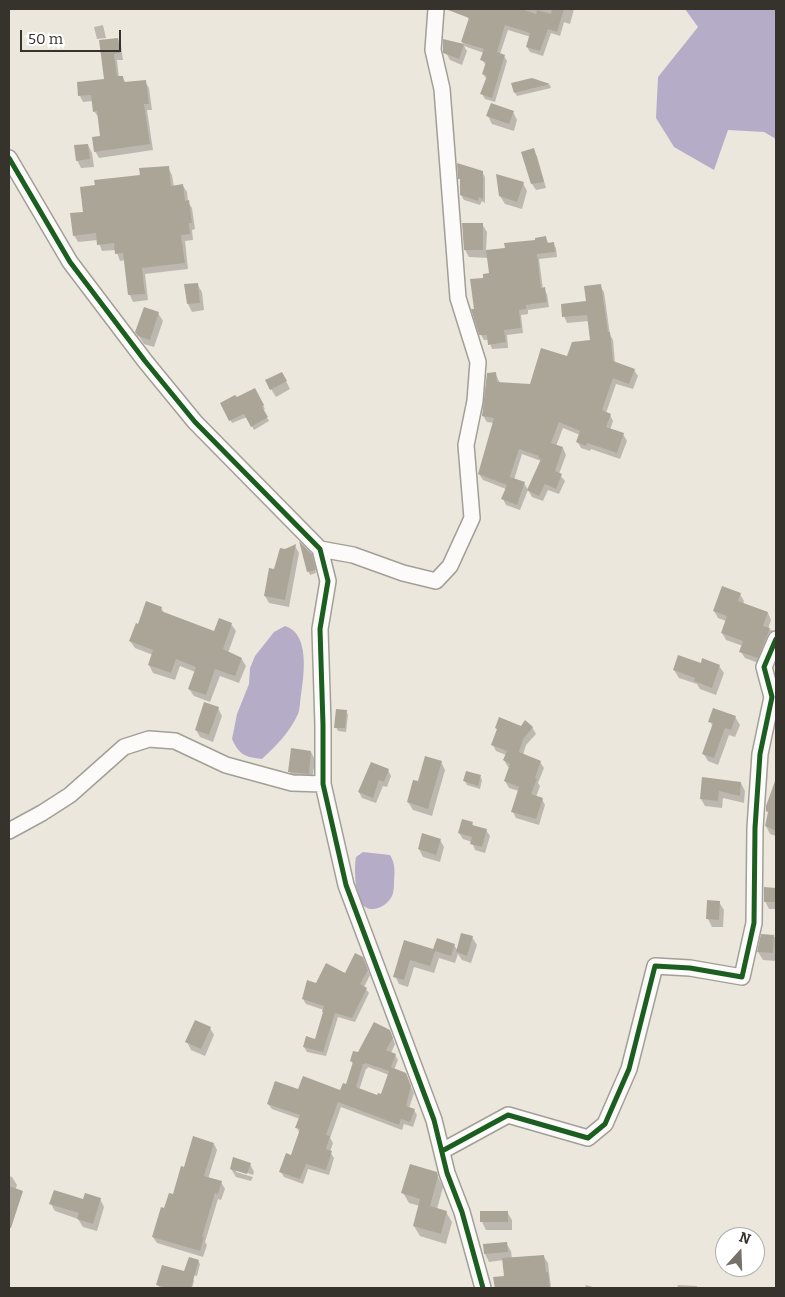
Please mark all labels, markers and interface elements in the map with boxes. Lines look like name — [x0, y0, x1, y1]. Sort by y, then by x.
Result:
scale bar — [22, 20, 124, 52]
text: 50 m — [28, 30, 63, 48]
north arrow — [715, 1227, 765, 1277]
text: N — [737, 1229, 753, 1248]

